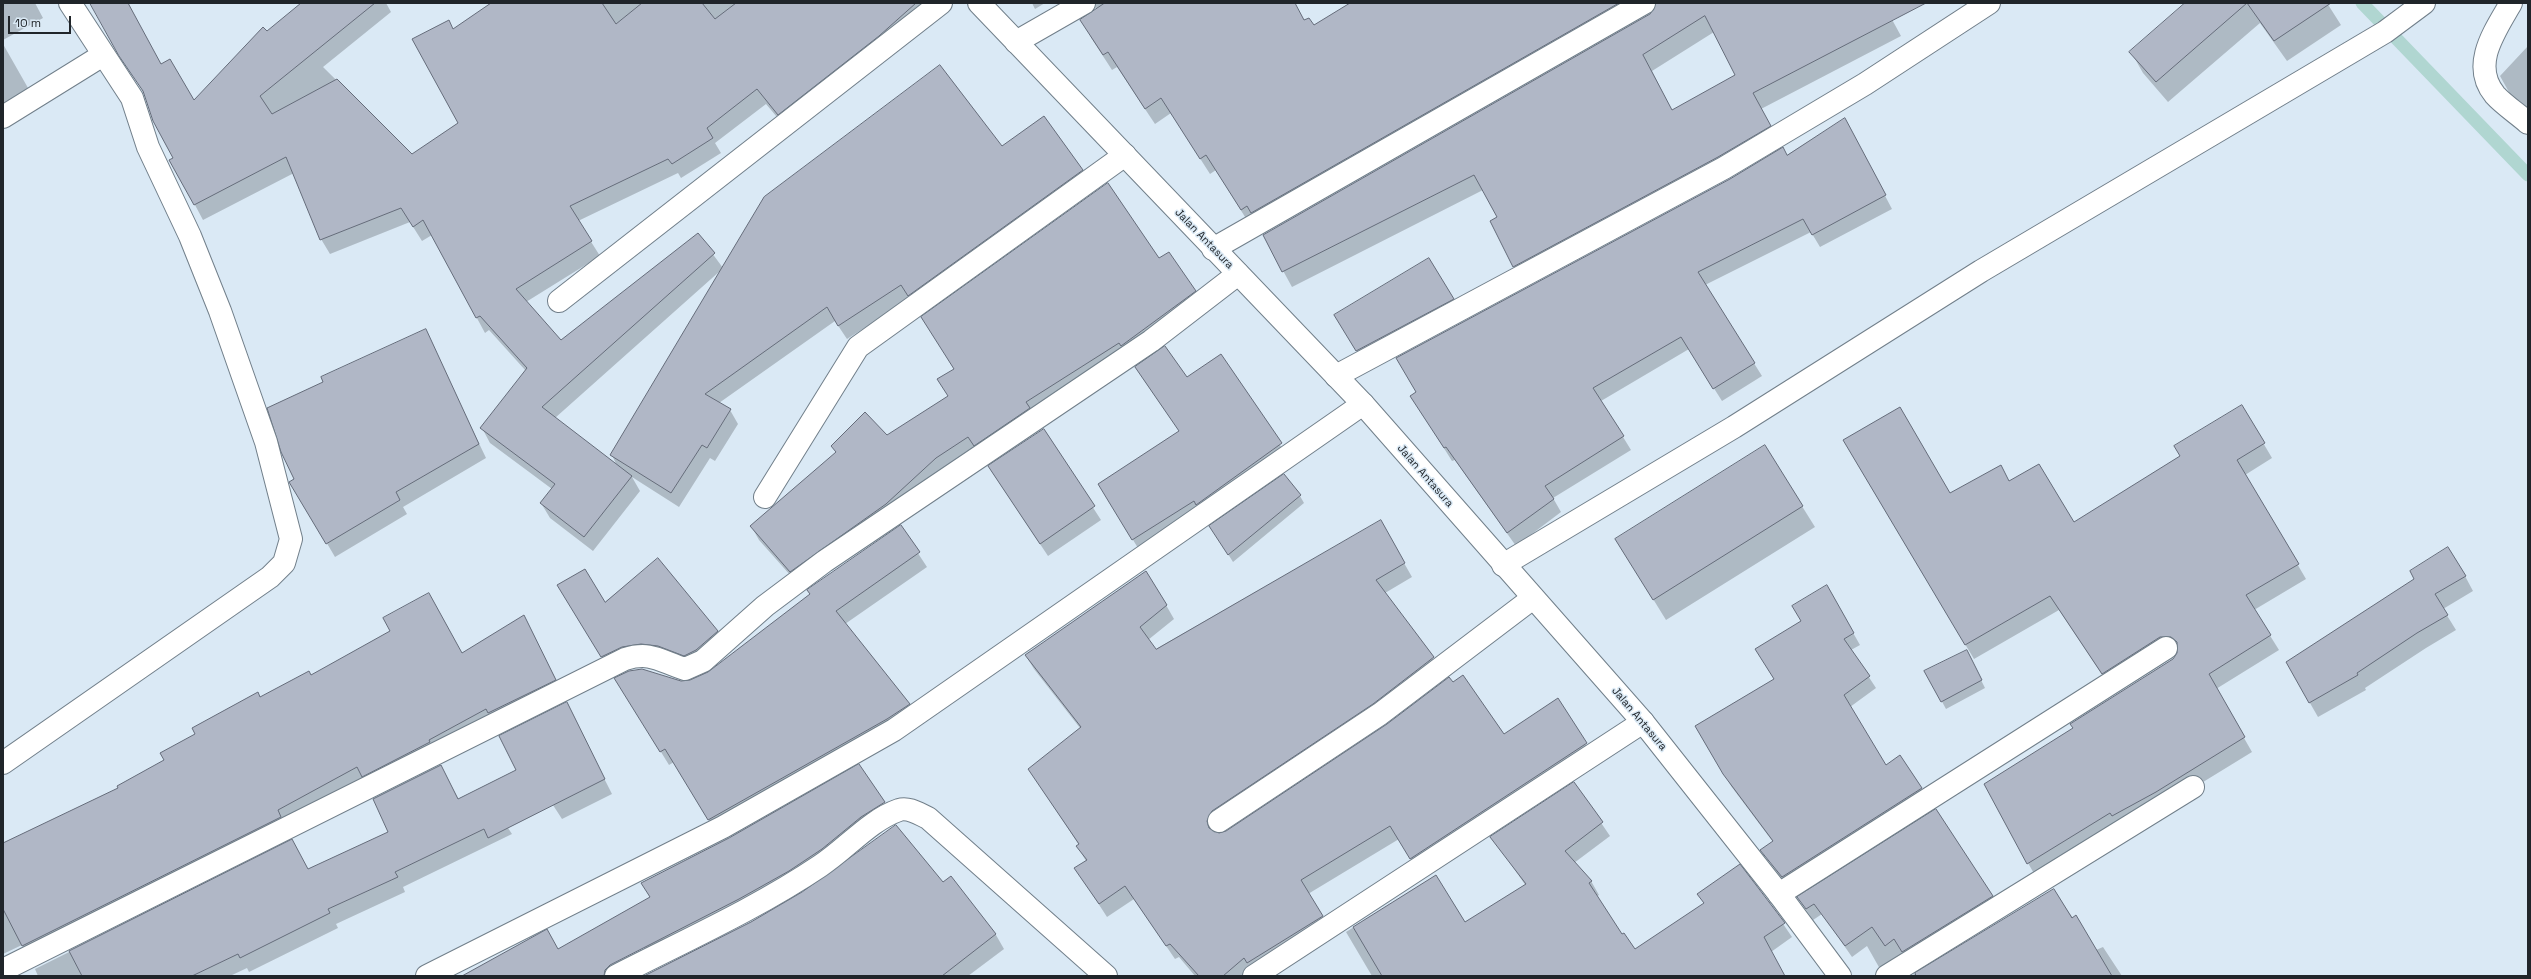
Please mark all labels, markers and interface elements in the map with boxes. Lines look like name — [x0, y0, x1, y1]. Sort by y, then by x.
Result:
scale bar — [10, 8, 73, 34]
text: 10 m — [15, 15, 41, 31]
street label: Jalan Antasura — [1172, 206, 1236, 272]
street label: Jalan Antasura — [1394, 442, 1456, 510]
street label: Jalan Antasura — [1609, 685, 1669, 753]

